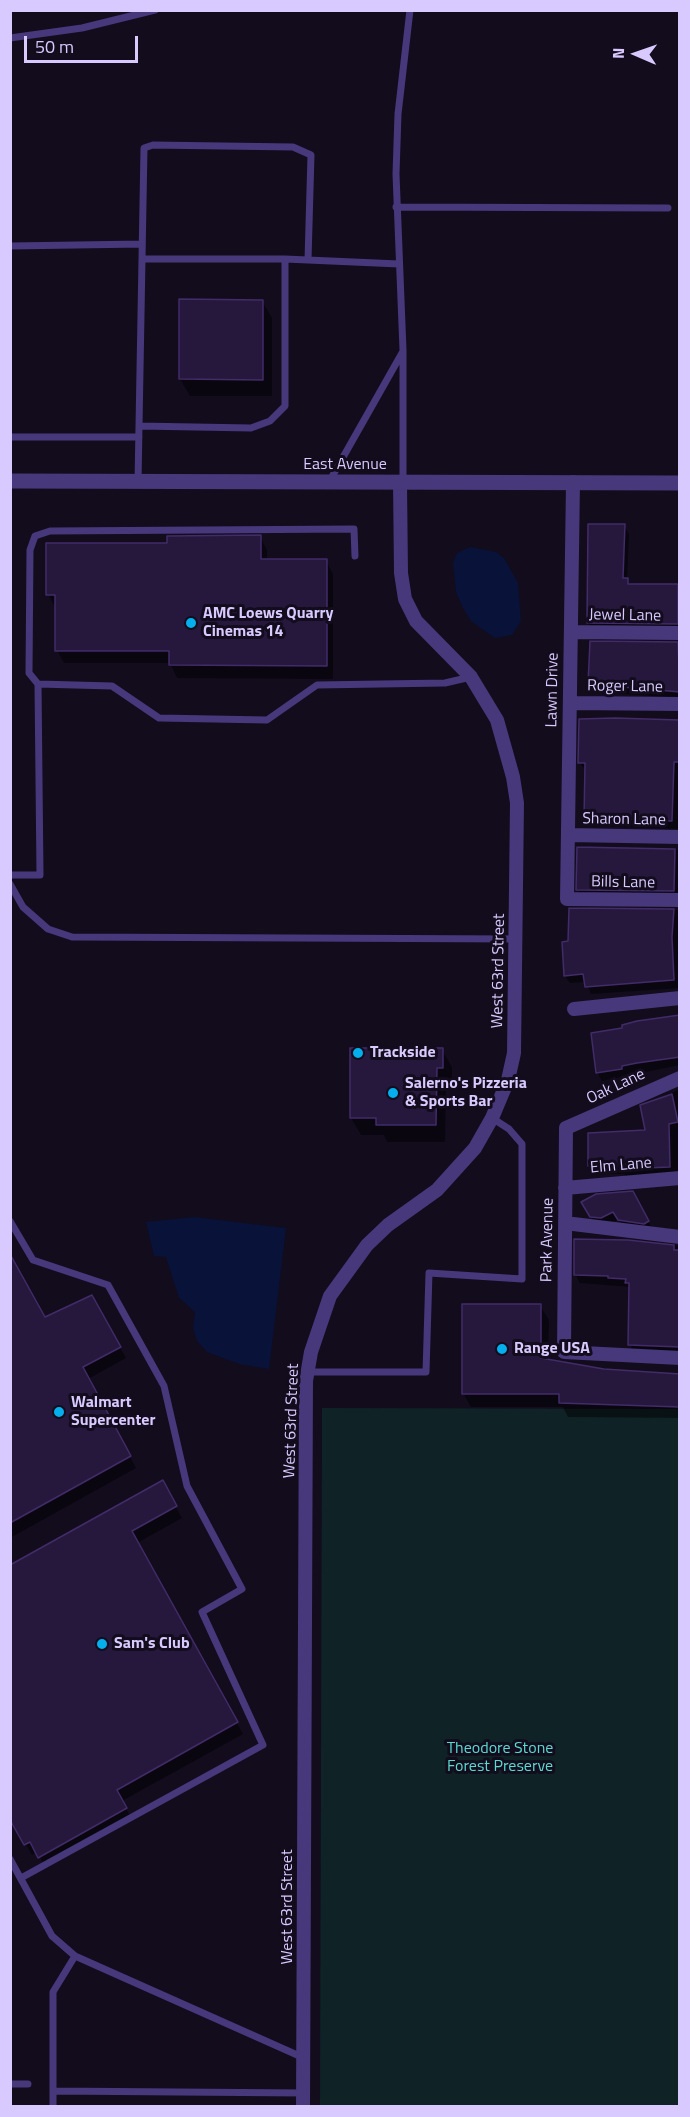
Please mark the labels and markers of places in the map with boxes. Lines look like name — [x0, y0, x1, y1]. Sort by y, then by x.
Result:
place label: AMC Loews Quarry Cinemas 14 — [203, 604, 334, 642]
marker: AMC Loews Quarry Cinemas 14 — [184, 616, 198, 630]
place label: Trackside — [370, 1043, 436, 1063]
marker: Trackside — [351, 1046, 365, 1060]
place label: Salerno's Pizzeria & Sports Bar — [405, 1074, 527, 1112]
marker: Salerno's Pizzeria & Sports Bar — [386, 1086, 400, 1100]
place label: Range USA — [514, 1339, 590, 1359]
marker: Range USA — [495, 1342, 509, 1356]
place label: Walmart Supercenter — [71, 1393, 155, 1431]
marker: Walmart Supercenter — [52, 1405, 66, 1419]
place label: Sam's Club — [114, 1634, 190, 1654]
marker: Sam's Club — [95, 1637, 109, 1651]

